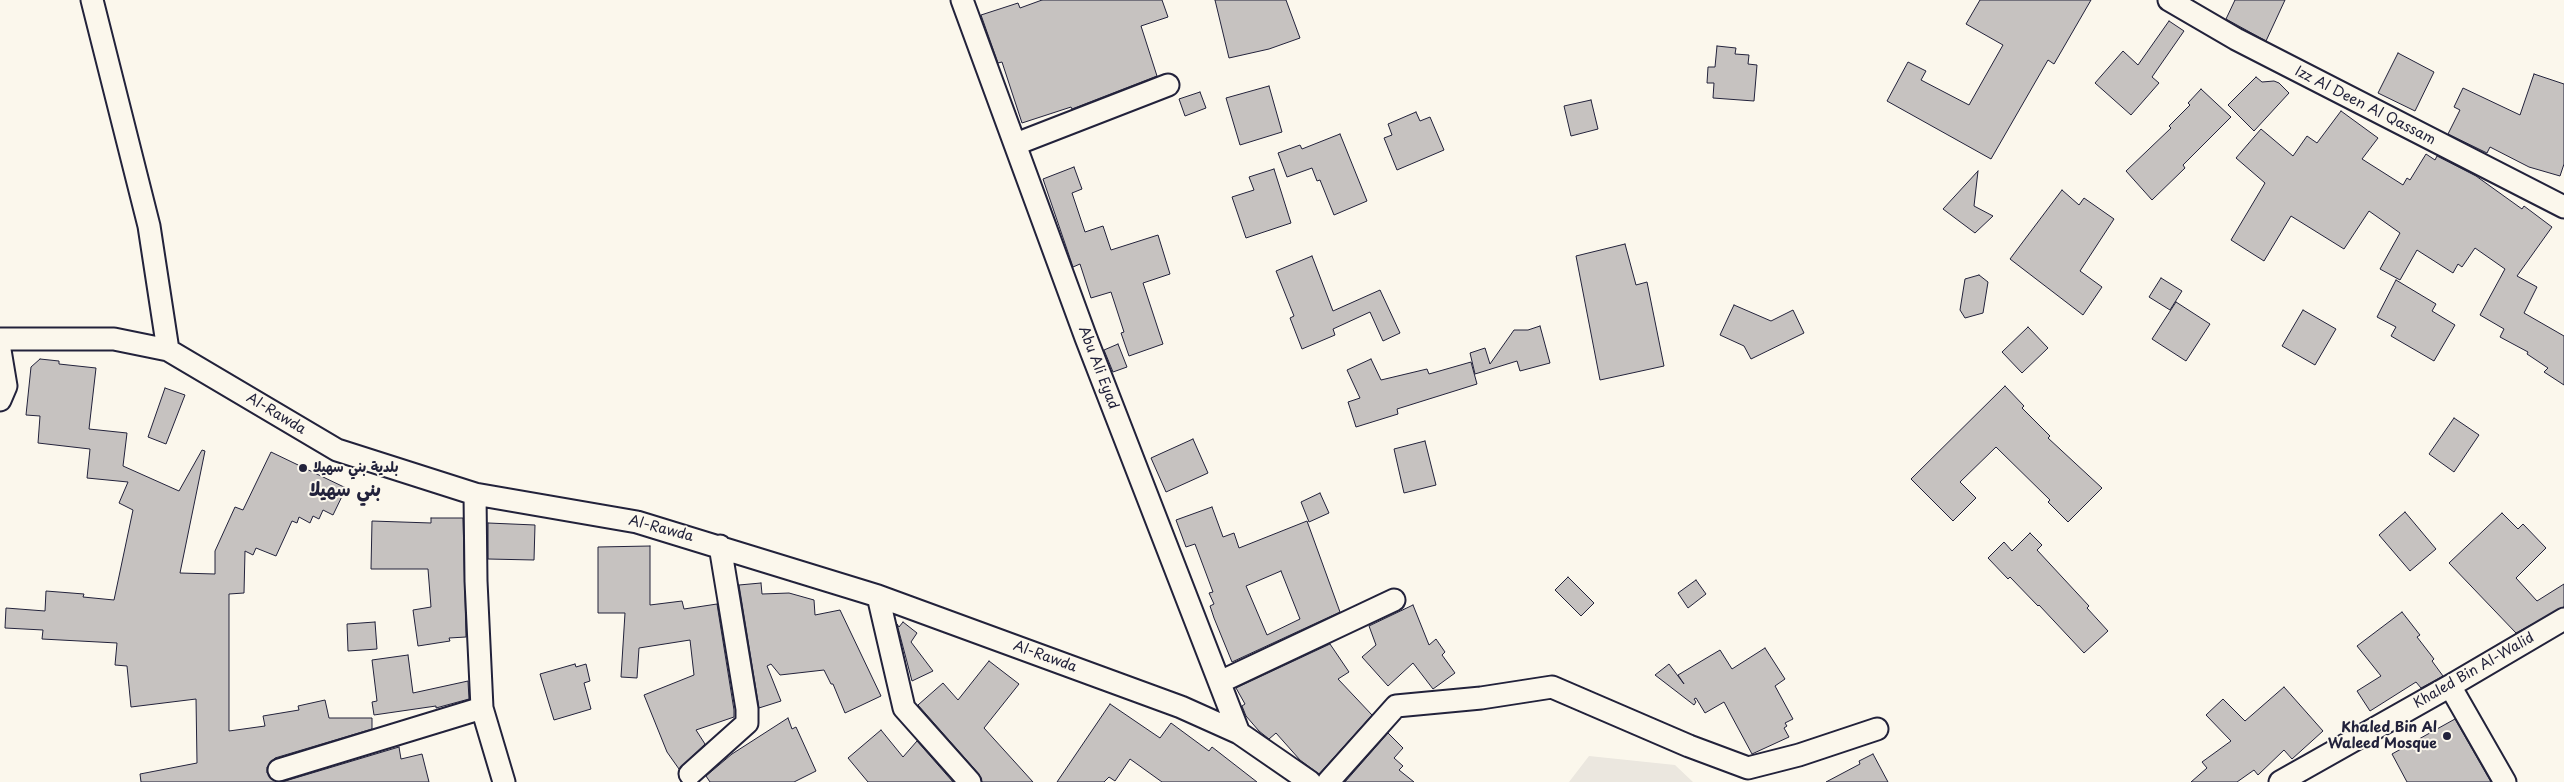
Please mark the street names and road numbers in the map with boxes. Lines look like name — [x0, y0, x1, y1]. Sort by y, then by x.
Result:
street label: Izz Al Deen Al Qassam — [2292, 63, 2438, 149]
street label: Abu Ali Eyad — [1074, 324, 1122, 412]
street label: Al-Rawda — [243, 390, 309, 438]
street label: Al-Rawda — [627, 512, 695, 546]
street label: Khaled Bin Al-Walid — [2411, 630, 2537, 712]
street label: Al-Rawda — [1011, 638, 1079, 676]

